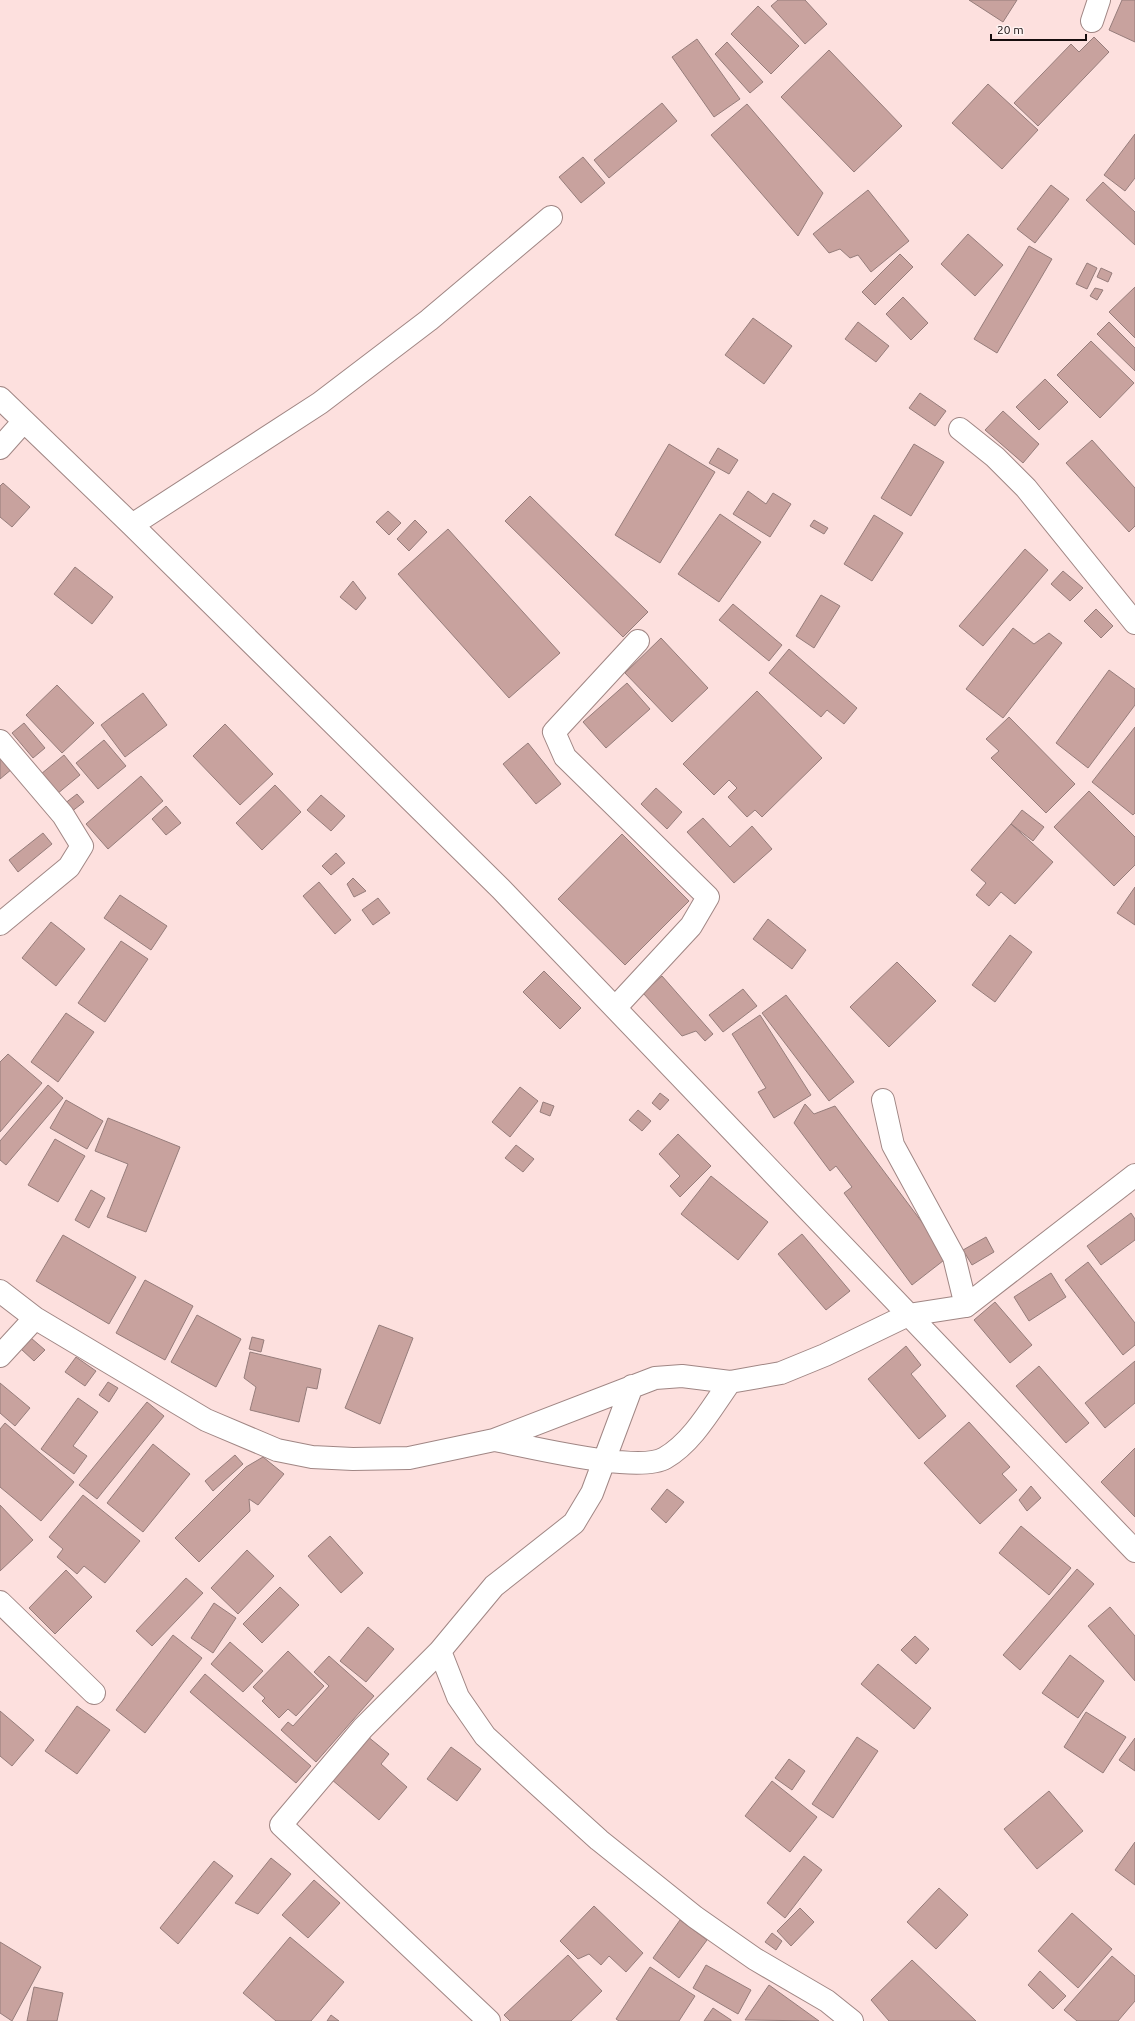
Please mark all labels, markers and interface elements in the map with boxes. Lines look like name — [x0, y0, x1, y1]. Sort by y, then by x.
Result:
scale bar — [991, 16, 1086, 42]
text: 20 m — [997, 23, 1024, 36]

